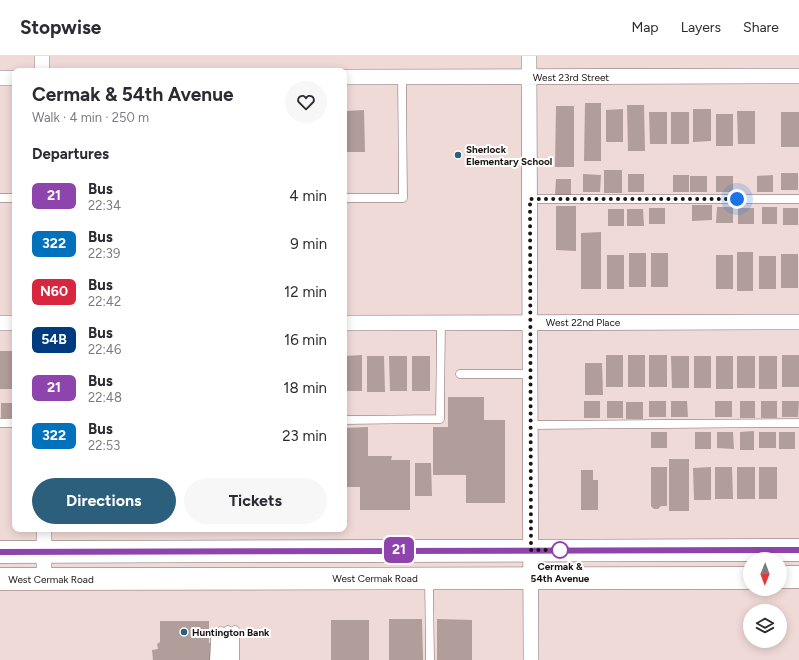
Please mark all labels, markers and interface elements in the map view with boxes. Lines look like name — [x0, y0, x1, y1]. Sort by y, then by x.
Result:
text: Stopwise — [20, 16, 101, 39]
text: Map — [631, 19, 659, 36]
text: Layers — [681, 19, 721, 36]
text: Share — [743, 19, 779, 36]
street label: West 23rd Street — [533, 71, 609, 84]
button: heart — [285, 81, 327, 123]
text: Cermak & 54th Avenue — [32, 83, 233, 106]
text: Walk · 4 min · 250 m — [32, 110, 149, 125]
place label: Sherlock Elementary School — [466, 143, 552, 168]
text: Departures — [32, 145, 109, 163]
marker: Sherlock Elementary School — [453, 150, 463, 160]
text: Bus — [88, 180, 113, 198]
text: 21 — [47, 187, 61, 204]
text: 4 min — [289, 187, 327, 205]
your location — [727, 189, 747, 209]
text: 22:34 — [88, 198, 121, 213]
text: Bus — [88, 228, 113, 246]
text: 322 — [42, 235, 66, 252]
text: 9 min — [290, 235, 327, 253]
text: 22:39 — [88, 246, 120, 261]
text: Bus — [88, 276, 113, 294]
text: N60 — [40, 283, 68, 300]
text: 12 min — [284, 283, 327, 301]
text: 22:42 — [88, 294, 121, 309]
street label: West 22nd Place — [546, 316, 621, 329]
text: Bus — [88, 324, 113, 342]
text: 54B — [41, 331, 67, 348]
text: 16 min — [284, 331, 327, 349]
text: 22:46 — [88, 342, 121, 357]
text: Bus — [88, 372, 113, 390]
text: 21 — [47, 379, 61, 396]
text: 18 min — [283, 379, 327, 397]
text: 22:48 — [88, 390, 122, 405]
text: Bus — [88, 420, 113, 438]
text: 322 — [42, 427, 66, 444]
text: 23 min — [282, 427, 327, 445]
text: 22:53 — [88, 438, 120, 453]
button: Directions — [32, 478, 176, 524]
button: Tickets — [184, 478, 327, 524]
line badge: 21 — [381, 537, 417, 563]
text: 21 — [392, 541, 406, 558]
marker: Cermak & 54th Avenue — [551, 541, 569, 559]
north arrow — [743, 552, 787, 596]
map controls — [743, 552, 787, 648]
place label: Cermak & 54th Avenue — [531, 560, 590, 585]
street label: West Cermak Road — [332, 572, 418, 585]
street label: West Cermak Road — [8, 573, 94, 586]
button: layers — [743, 604, 787, 648]
place label: Huntington Bank — [192, 626, 270, 639]
marker: Huntington Bank — [179, 627, 189, 637]

